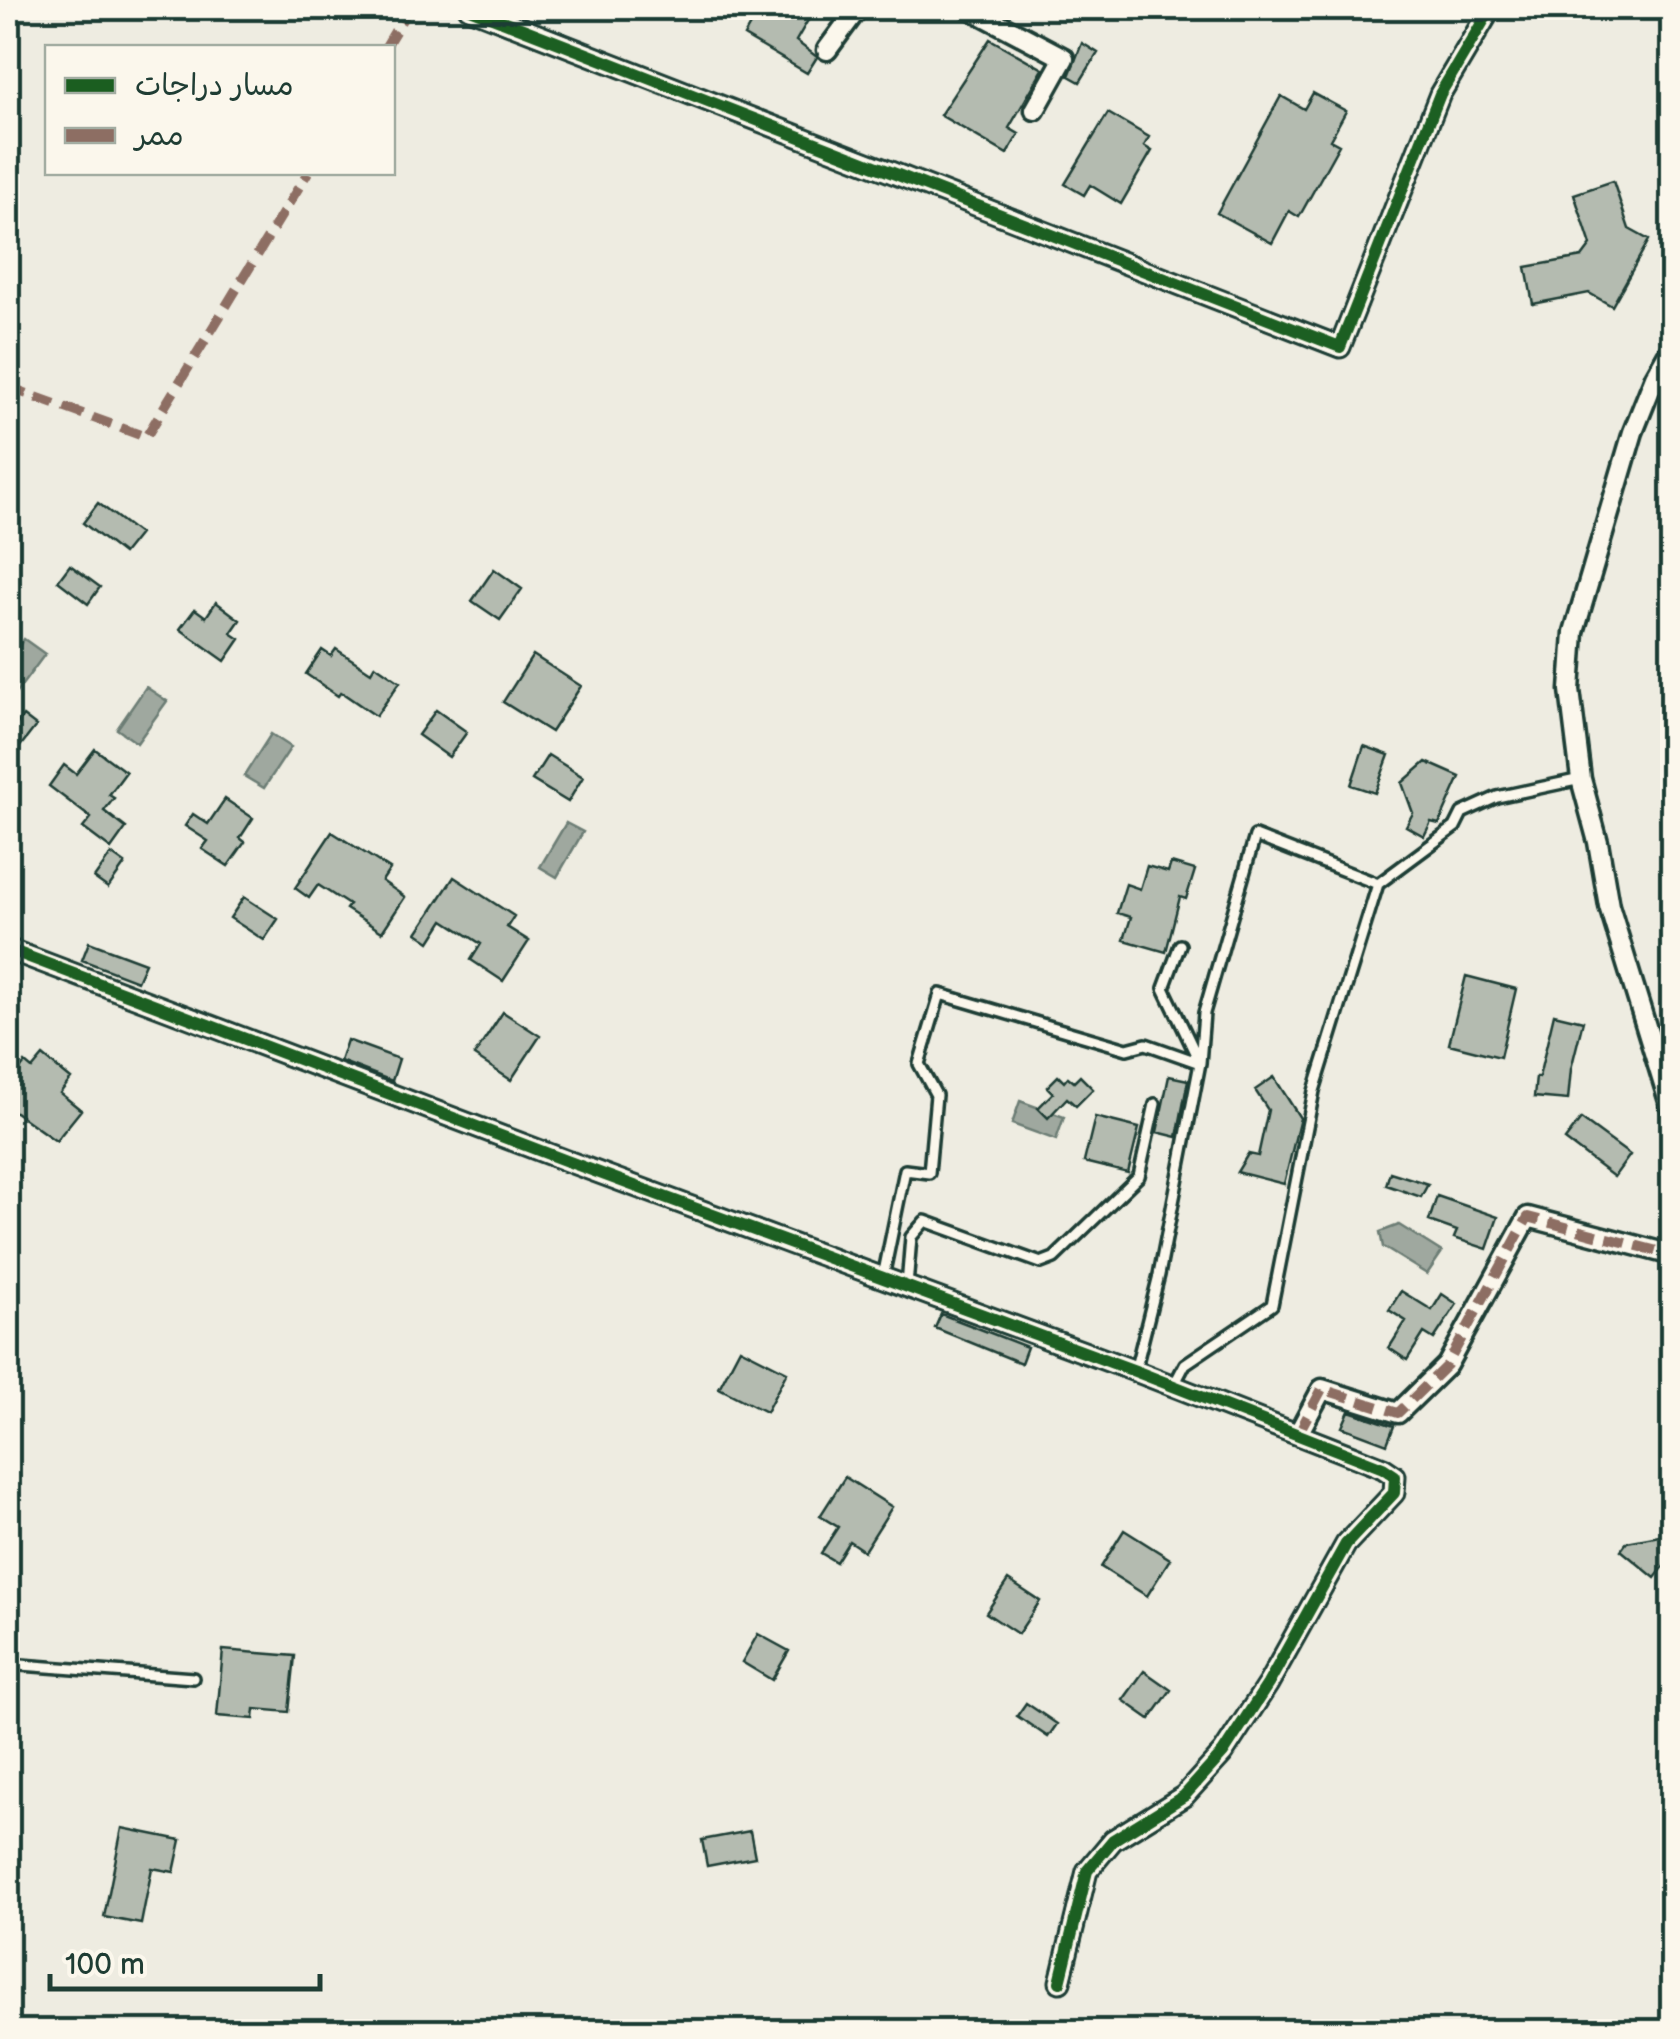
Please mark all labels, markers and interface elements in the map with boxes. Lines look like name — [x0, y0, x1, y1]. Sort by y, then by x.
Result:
legend — [45, 45, 395, 175]
text: مسار دراجات — [135, 68, 294, 104]
text: ممر — [132, 118, 184, 154]
scale bar — [50, 1929, 320, 1991]
text: 100 m — [65, 1947, 145, 1983]

